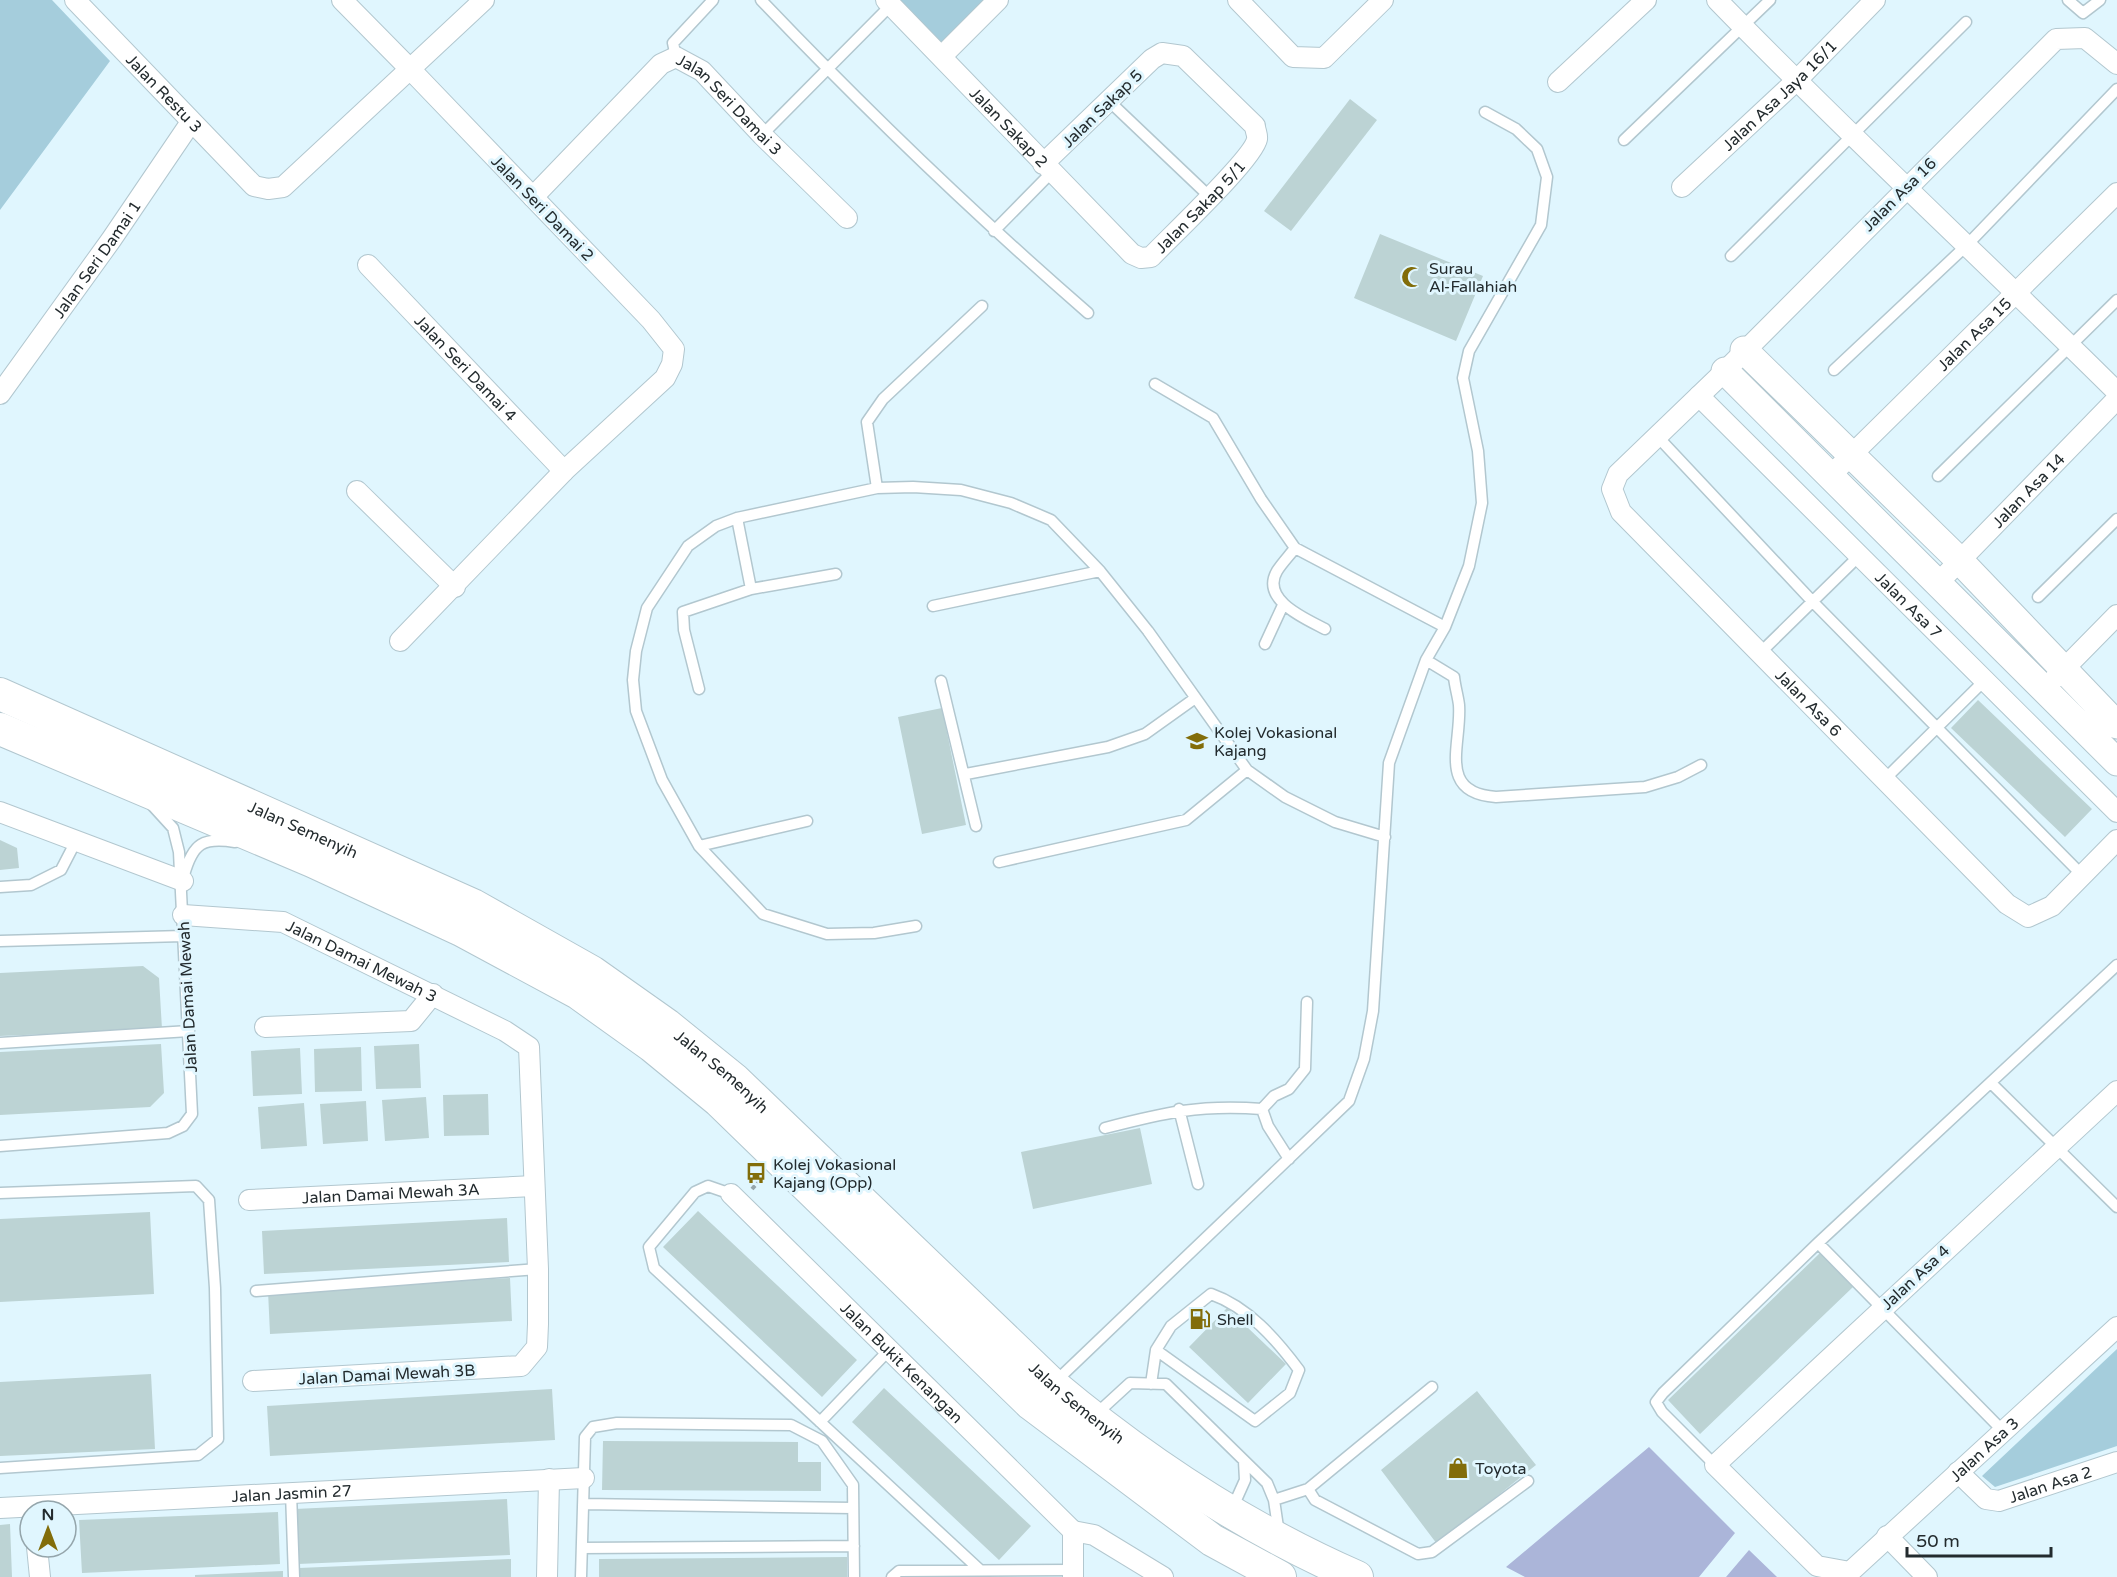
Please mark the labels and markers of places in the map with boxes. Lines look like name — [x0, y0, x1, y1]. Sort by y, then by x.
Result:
place label: Surau Al-Fallahiah — [1429, 259, 1517, 297]
mosque icon: Surau Al-Fallahiah — [1400, 265, 1424, 289]
place label: Kolej Vokasional Kajang — [1214, 723, 1337, 761]
school or university icon: Kolej Vokasional Kajang — [1185, 729, 1209, 753]
place label: Kolej Vokasional Kajang (Opp) — [773, 1155, 896, 1193]
bus stop icon: Kolej Vokasional Kajang (Opp) — [744, 1161, 768, 1185]
fuel station icon: Shell — [1188, 1307, 1212, 1331]
place label: Shell — [1217, 1310, 1254, 1330]
shop icon: Toyota — [1446, 1456, 1470, 1480]
place label: Toyota — [1475, 1459, 1527, 1479]

